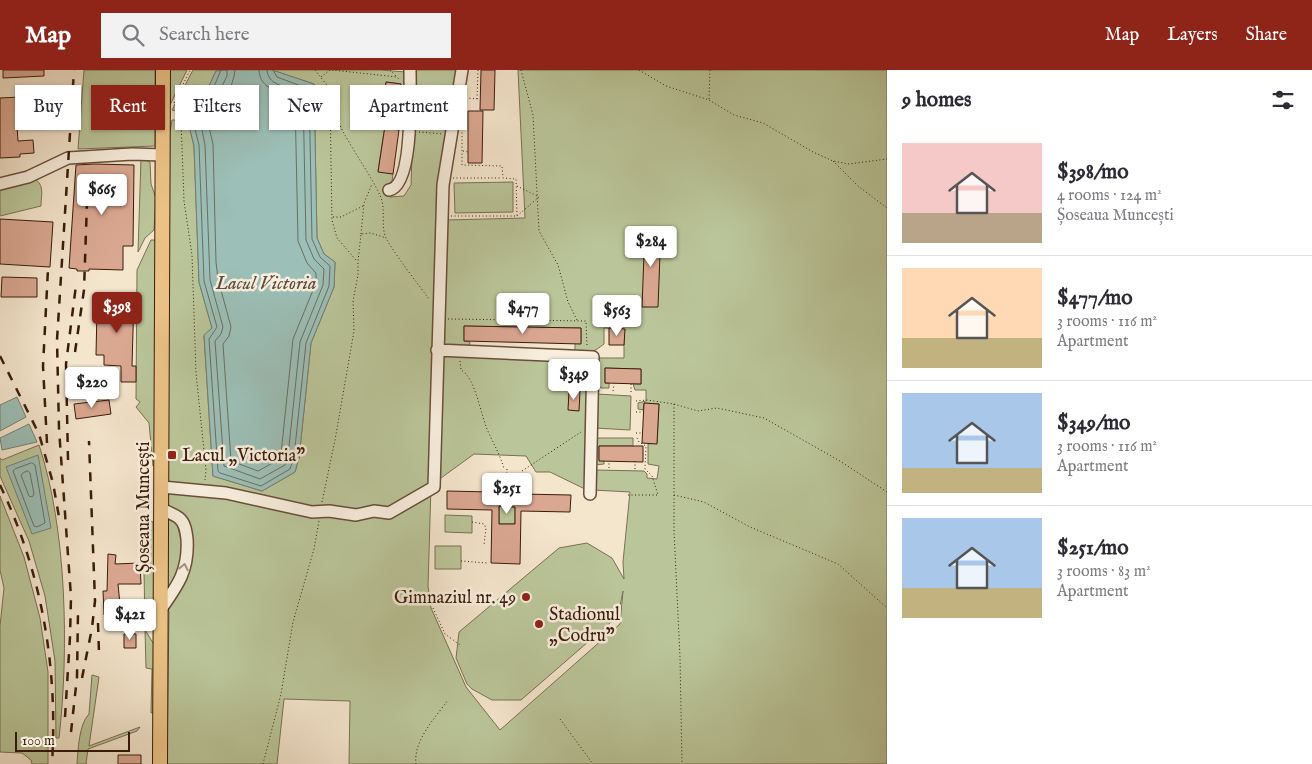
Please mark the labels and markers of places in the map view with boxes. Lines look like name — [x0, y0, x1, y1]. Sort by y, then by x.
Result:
pin: $665 — [72, 174, 132, 216]
pin: $284 — [621, 226, 681, 268]
pin: $398 — [87, 292, 147, 334]
pin: $477 — [493, 292, 553, 335]
pin: $563 — [587, 294, 647, 337]
pin: $349 — [544, 358, 604, 401]
pin: $220 — [62, 366, 122, 409]
place label: Lacul „Victoria” — [182, 445, 305, 468]
marker: Lacul „Victoria” — [166, 449, 178, 461]
pin: $251 — [477, 472, 537, 515]
place label: Gimnaziul nr. 49 — [394, 587, 516, 610]
marker: Gimnaziul nr. 49 — [520, 591, 532, 603]
pin: $421 — [100, 598, 160, 641]
place label: Stadionul „Codru” — [549, 604, 620, 648]
marker: Stadionul „Codru” — [533, 618, 545, 630]

